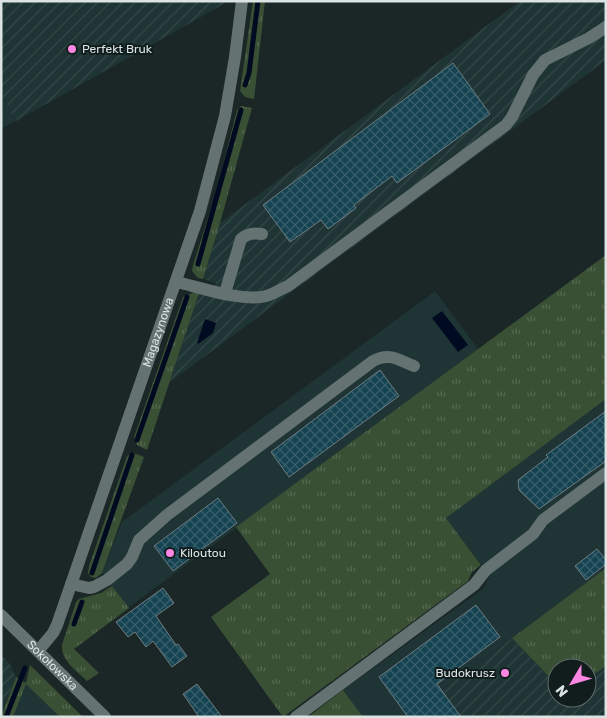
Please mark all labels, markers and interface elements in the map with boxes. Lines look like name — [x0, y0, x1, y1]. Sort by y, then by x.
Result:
place label: Perfekt Bruk — [82, 42, 153, 56]
marker: Perfekt Bruk — [66, 43, 78, 55]
street label: Magazynowa — [140, 296, 177, 369]
place label: Kiloutou — [180, 546, 226, 560]
marker: Kiloutou — [164, 547, 176, 559]
street label: Sokołowska — [24, 637, 81, 693]
north arrow — [547, 658, 597, 708]
place label: Budokrusz — [436, 666, 495, 680]
marker: Budokrusz — [499, 667, 511, 679]
text: N — [552, 681, 572, 700]

